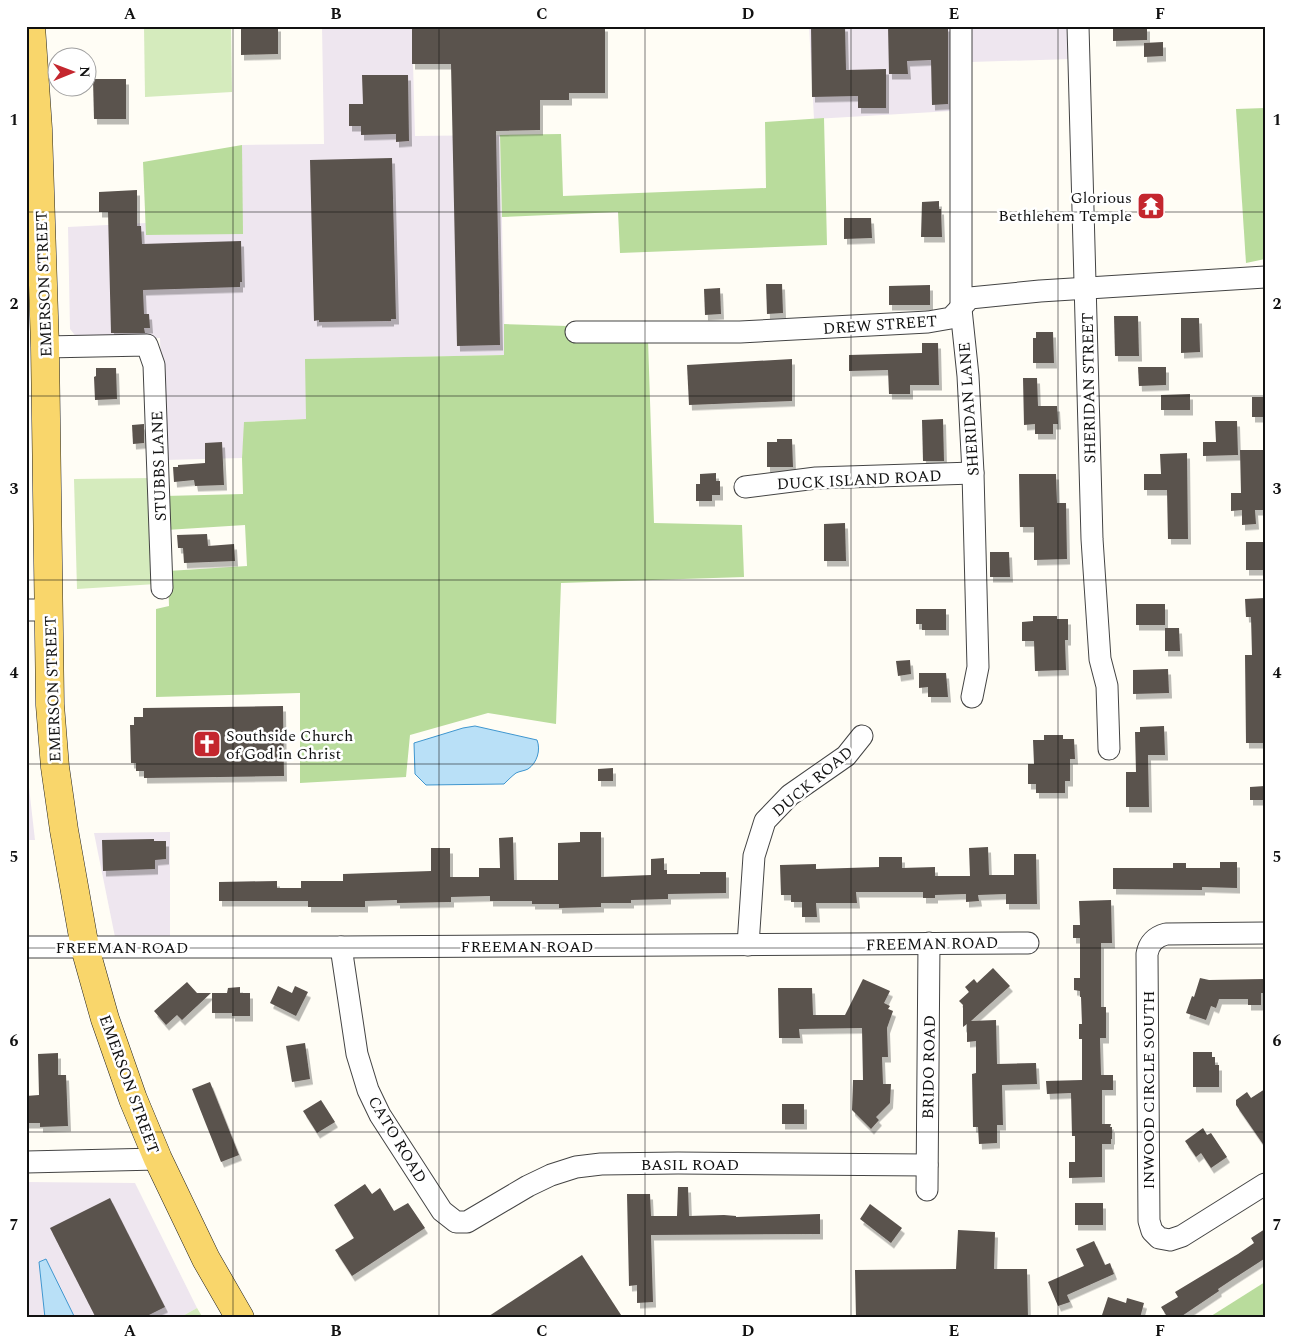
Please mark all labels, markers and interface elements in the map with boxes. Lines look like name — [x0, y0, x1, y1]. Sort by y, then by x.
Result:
text: A — [124, 2, 137, 26]
text: B — [330, 2, 342, 26]
text: C — [536, 2, 548, 26]
text: D — [742, 2, 755, 26]
text: E — [949, 2, 959, 26]
text: F — [1155, 2, 1165, 26]
north arrow — [48, 48, 98, 98]
text: N — [74, 66, 95, 78]
text: 1 — [10, 108, 18, 132]
text: 1 — [1273, 108, 1281, 132]
place label: Glorious Bethlehem Temple — [998, 186, 1132, 228]
temple icon: Glorious Bethlehem Temple — [1136, 191, 1166, 221]
street label: EMERSON STREET — [29, 210, 59, 358]
text: 2 — [10, 292, 19, 316]
text: 2 — [1273, 292, 1282, 316]
street label: DREW STREET — [822, 309, 938, 341]
street label: SHERIDAN STREET — [1076, 312, 1102, 464]
street label: SHERIDAN LANE — [952, 341, 986, 477]
street label: STUBBS LANE — [145, 410, 173, 522]
street label: DUCK ISLAND ROAD — [776, 464, 942, 496]
text: 3 — [10, 477, 19, 501]
text: 3 — [1273, 477, 1282, 501]
street label: EMERSON STREET — [38, 615, 68, 763]
text: 4 — [10, 661, 19, 685]
text: 4 — [1273, 661, 1282, 685]
place label: Southside Church of God in Christ — [226, 724, 353, 766]
church icon: Southside Church of God in Christ — [192, 729, 222, 759]
street label: DUCK ROAD — [767, 741, 858, 823]
text: 5 — [10, 845, 18, 869]
text: 5 — [1273, 845, 1281, 869]
street label: FREEMAN ROAD — [865, 931, 999, 957]
street label: FREEMAN ROAD — [461, 935, 593, 959]
street label: FREEMAN ROAD — [56, 936, 188, 960]
street label: INWOOD CIRCLE SOUTH — [1137, 991, 1161, 1190]
street label: EMERSON STREET — [93, 1011, 165, 1157]
street label: BRIDO ROAD — [916, 1015, 942, 1119]
text: 6 — [10, 1029, 19, 1053]
text: 6 — [1273, 1029, 1282, 1053]
street label: CATO ROAD — [362, 1091, 433, 1188]
street label: BASIL ROAD — [641, 1153, 739, 1177]
text: 7 — [10, 1213, 19, 1237]
text: 7 — [1273, 1213, 1282, 1237]
text: A — [124, 1319, 137, 1343]
text: B — [330, 1319, 342, 1343]
text: C — [536, 1319, 548, 1343]
text: D — [742, 1319, 755, 1343]
text: E — [949, 1319, 959, 1343]
text: F — [1155, 1319, 1165, 1343]

